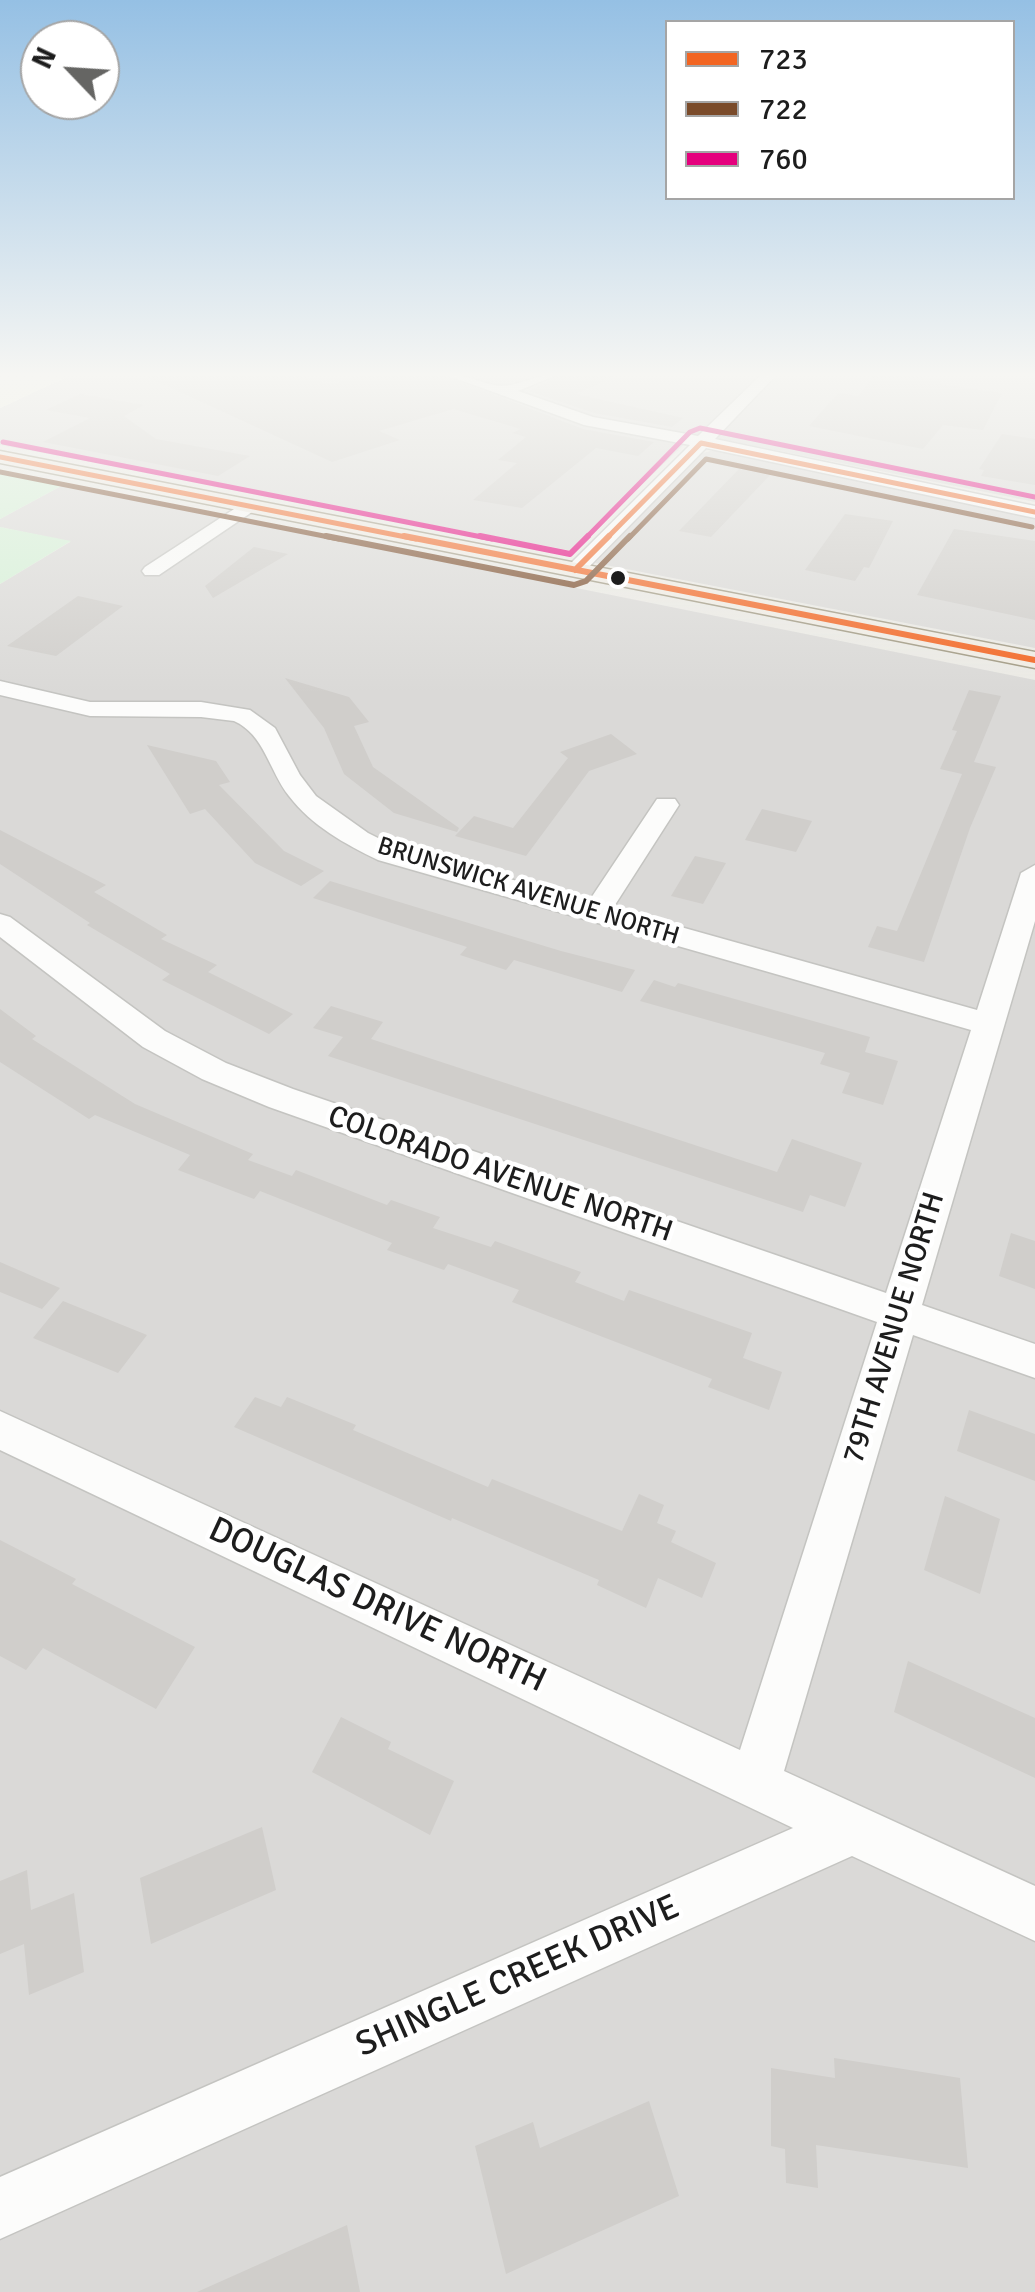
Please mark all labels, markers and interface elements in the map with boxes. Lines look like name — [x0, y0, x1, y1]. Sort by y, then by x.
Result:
north arrow — [20, 20, 120, 120]
legend — [665, 20, 1015, 200]
text: 723 — [759, 41, 808, 78]
text: N — [25, 42, 64, 74]
text: 722 — [759, 91, 808, 128]
text: 760 — [759, 141, 808, 178]
unlabelled marker — [608, 568, 628, 588]
street label: BRUNSWICK AVENUE NORTH — [373, 832, 683, 952]
street label: COLORADO AVENUE NORTH — [323, 1099, 677, 1251]
street label: 79TH AVENUE NORTH — [837, 1188, 953, 1468]
street label: DOUGLAS DRIVE NORTH — [202, 1509, 552, 1703]
street label: SHINGLE CREEK DRIVE — [350, 1887, 686, 2067]

